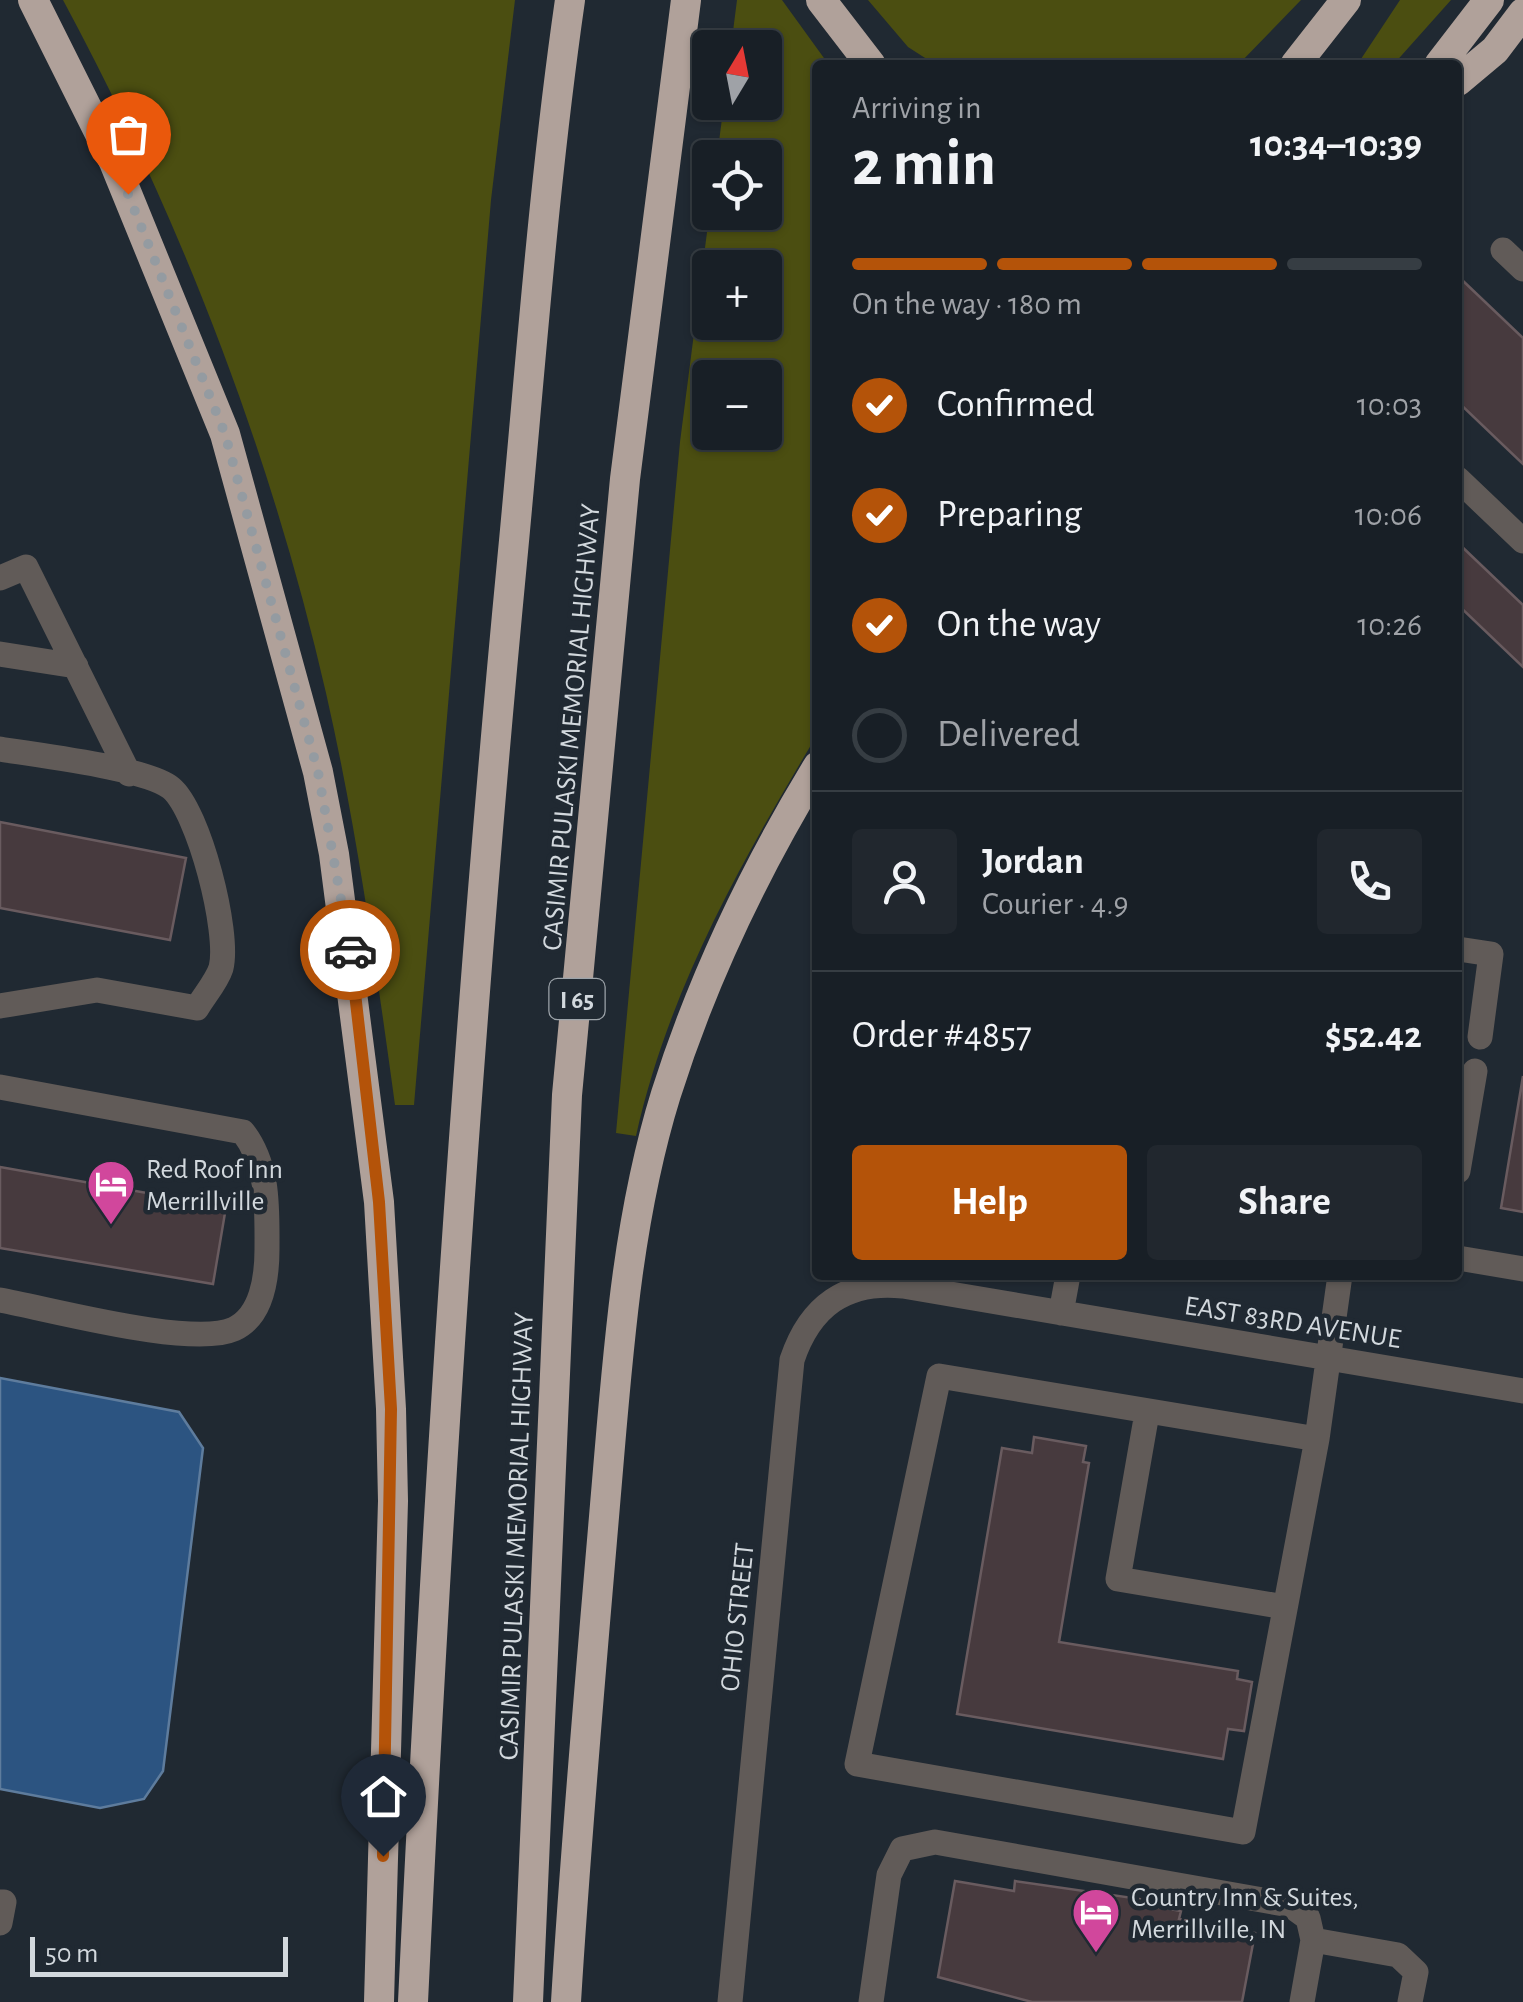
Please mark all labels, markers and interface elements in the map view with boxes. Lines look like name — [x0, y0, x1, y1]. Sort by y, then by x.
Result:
north arrow — [692, 30, 782, 120]
map controls — [692, 30, 782, 450]
pin — [86, 92, 171, 195]
text: Arriving in — [852, 92, 981, 124]
icon: bag — [101, 107, 156, 162]
text: 10:34–10:39 — [1250, 126, 1422, 164]
text: 2 min — [852, 132, 996, 197]
button: locate — [692, 140, 782, 230]
button: + — [692, 250, 782, 340]
text: On the way · 180 m — [852, 288, 1082, 320]
button: − — [692, 360, 782, 450]
icon: check — [852, 378, 907, 433]
text: Confirmed — [937, 386, 1094, 424]
text: 10:03 — [1357, 389, 1422, 421]
icon: check — [852, 488, 907, 543]
text: Preparing — [937, 496, 1082, 534]
text: 10:06 — [1355, 499, 1422, 531]
street label: CASIMIR PULASKI MEMORIAL HIGHWAY — [539, 502, 605, 952]
icon: check — [852, 598, 907, 653]
text: On the way — [937, 606, 1101, 644]
text: 10:26 — [1357, 609, 1422, 641]
text: Delivered — [937, 716, 1080, 754]
button: person — [852, 829, 957, 934]
button: phone — [1317, 829, 1422, 934]
text: Jordan — [982, 843, 1084, 881]
text: Courier · 4.9 — [982, 888, 1129, 920]
courier — [300, 900, 400, 1000]
icon: car — [323, 923, 378, 978]
road number: I 65 — [550, 979, 604, 1019]
text: Order #4857 — [852, 1017, 1032, 1055]
text: $52.42 — [1325, 1017, 1422, 1055]
button: Help — [852, 1145, 1127, 1260]
button: Share — [1147, 1145, 1422, 1260]
place label: Red Roof Inn Merrillville — [146, 1156, 283, 1216]
hotel icon: Red Roof Inn Merrillville — [85, 1158, 137, 1226]
street label: EAST 83RD AVENUE — [1182, 1292, 1403, 1354]
street label: CASIMIR PULASKI MEMORIAL HIGHWAY — [495, 1311, 539, 1761]
street label: OHIO STREET — [716, 1541, 760, 1693]
pin — [341, 1754, 426, 1857]
icon: home — [356, 1769, 411, 1824]
place label: Country Inn & Suites, Merrillville, IN — [1131, 1884, 1359, 1944]
hotel icon: Country Inn & Suites, Merrillville, IN — [1070, 1886, 1122, 1954]
scale bar — [30, 1932, 288, 1976]
text: 50 m — [45, 1940, 99, 1968]

